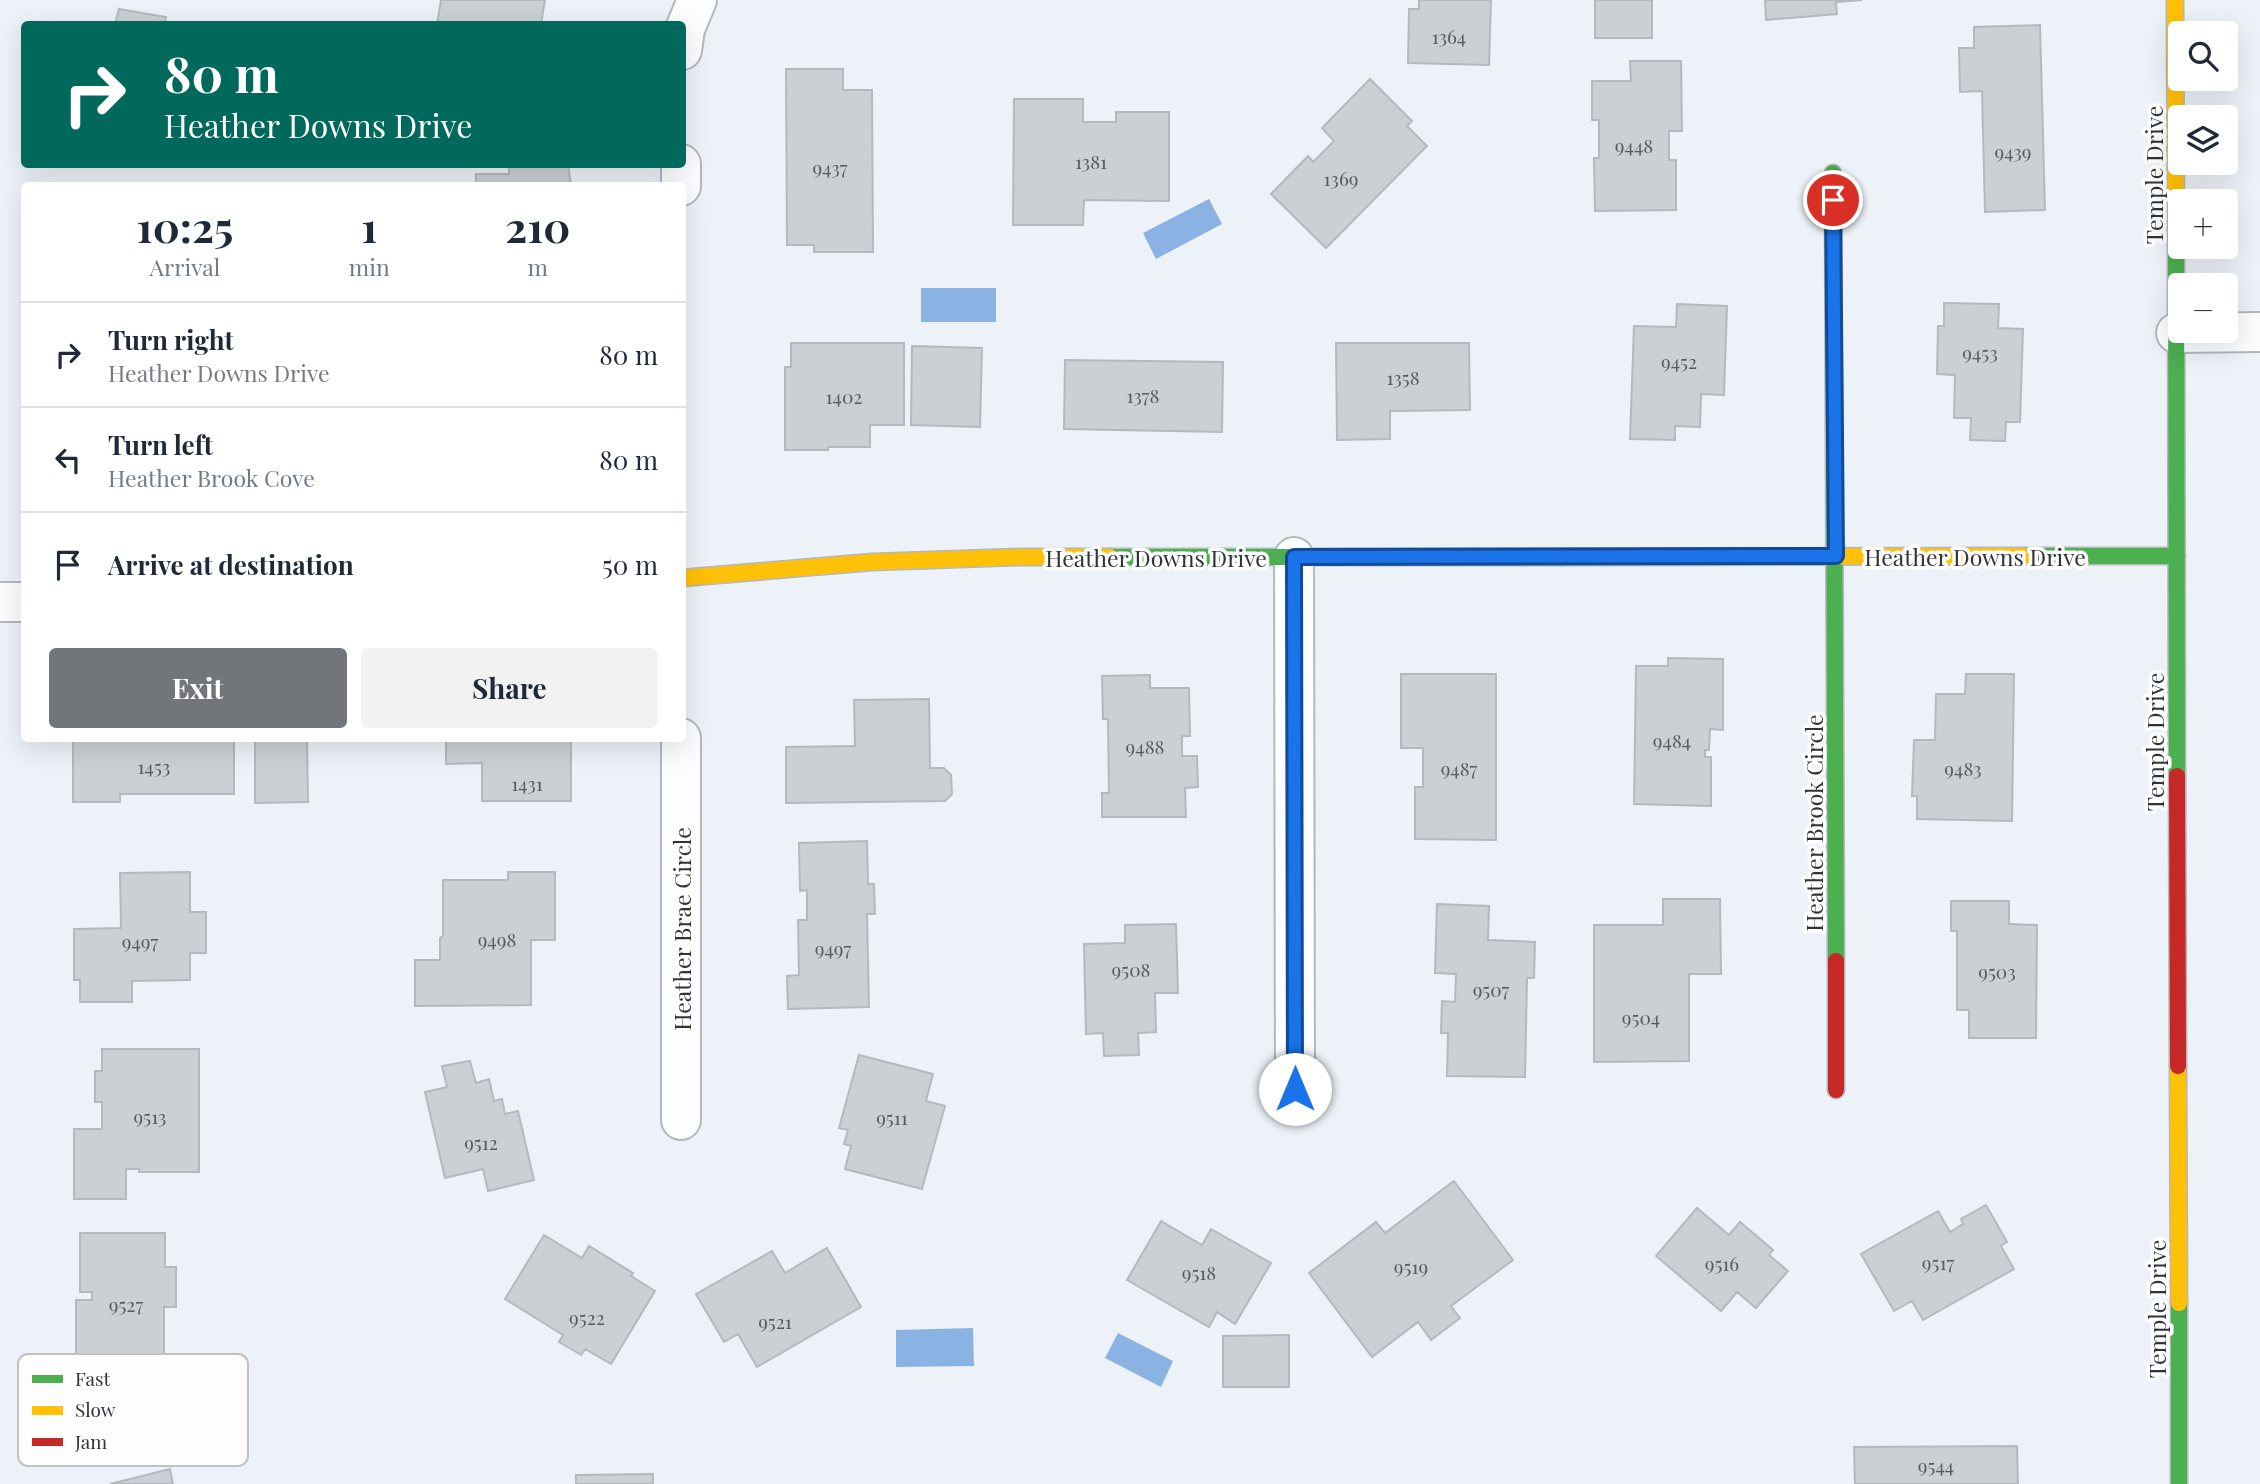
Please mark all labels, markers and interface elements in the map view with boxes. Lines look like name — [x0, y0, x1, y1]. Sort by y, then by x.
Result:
map controls — [2168, 21, 2238, 343]
button: search — [2168, 21, 2238, 91]
house number: 1364 — [1432, 23, 1466, 49]
text: 80 m — [164, 40, 279, 105]
icon: right — [49, 49, 140, 140]
text: Heather Downs Drive — [164, 103, 472, 146]
button: layers — [2168, 105, 2238, 175]
street label: Temple Drive — [2138, 106, 2169, 244]
house number: 9448 — [1615, 132, 1653, 158]
house number: 9439 — [1995, 138, 2031, 164]
house number: 1381 — [1075, 148, 1107, 174]
house number: 9437 — [813, 154, 848, 180]
house number: 1369 — [1324, 165, 1358, 191]
pin — [1803, 170, 1863, 230]
icon: arrive — [1814, 181, 1852, 219]
button: + — [2168, 189, 2238, 259]
text: 10:25 — [137, 198, 233, 254]
text: 1 — [361, 198, 377, 254]
text: 210 — [505, 198, 570, 254]
text: Arrival — [149, 251, 220, 282]
text: min — [349, 251, 390, 282]
text: m — [528, 251, 548, 282]
button: − — [2168, 273, 2238, 343]
text: Turn right — [108, 322, 234, 357]
icon: right — [49, 336, 87, 374]
text: 80 m — [599, 337, 658, 372]
house number: 9453 — [1962, 339, 1998, 365]
house number: 9452 — [1661, 348, 1697, 374]
text: Heather Downs Drive — [108, 357, 330, 388]
house number: 1358 — [1386, 364, 1420, 390]
house number: 1378 — [1127, 382, 1159, 408]
house number: 1402 — [826, 383, 862, 409]
text: Turn left — [108, 427, 213, 462]
icon: left — [49, 441, 87, 479]
text: 80 m — [599, 442, 658, 477]
text: Heather Brook Cove — [108, 462, 315, 493]
street label: Heather Downs Drive — [1864, 541, 2086, 572]
street label: Heather Downs Drive — [1045, 542, 1267, 573]
icon: arrive — [49, 546, 87, 584]
text: Arrive at destination — [108, 547, 354, 582]
text: 50 m — [602, 547, 658, 582]
button: Exit — [49, 648, 347, 728]
button: Share — [361, 648, 658, 728]
street label: Temple Drive — [2139, 673, 2170, 811]
street label: Heather Brook Circle — [1798, 714, 1829, 932]
house number: 9484 — [1653, 727, 1691, 753]
house number: 9488 — [1126, 733, 1164, 759]
house number: 1453 — [138, 753, 170, 779]
house number: 9487 — [1441, 755, 1478, 781]
house number: 9483 — [1944, 755, 1982, 781]
house number: 1431 — [511, 770, 543, 796]
street label: Heather Brae Circle — [666, 827, 697, 1031]
house number: 9498 — [478, 926, 516, 952]
house number: 9497 — [122, 928, 159, 954]
house number: 9497 — [815, 935, 852, 961]
house number: 9508 — [1112, 956, 1150, 982]
house number: 9503 — [1978, 958, 2016, 984]
house number: 9507 — [1473, 976, 1510, 1002]
house number: 9504 — [1622, 1004, 1660, 1030]
position arrow — [1258, 1052, 1332, 1126]
house number: 9513 — [134, 1103, 166, 1129]
house number: 9511 — [876, 1104, 908, 1130]
house number: 9512 — [464, 1129, 498, 1155]
street label: Temple Drive — [2141, 1240, 2172, 1378]
house number: 9517 — [1922, 1249, 1954, 1275]
house number: 9516 — [1705, 1250, 1739, 1276]
house number: 9519 — [1394, 1253, 1428, 1279]
house number: 9518 — [1182, 1259, 1216, 1285]
house number: 9527 — [109, 1291, 143, 1317]
house number: 9522 — [569, 1304, 605, 1330]
house number: 9521 — [758, 1308, 792, 1334]
legend — [18, 1354, 248, 1466]
text: Fast — [75, 1365, 111, 1391]
text: Slow — [75, 1396, 116, 1422]
text: Jam — [74, 1428, 107, 1454]
house number: 9544 — [1918, 1452, 1954, 1478]

